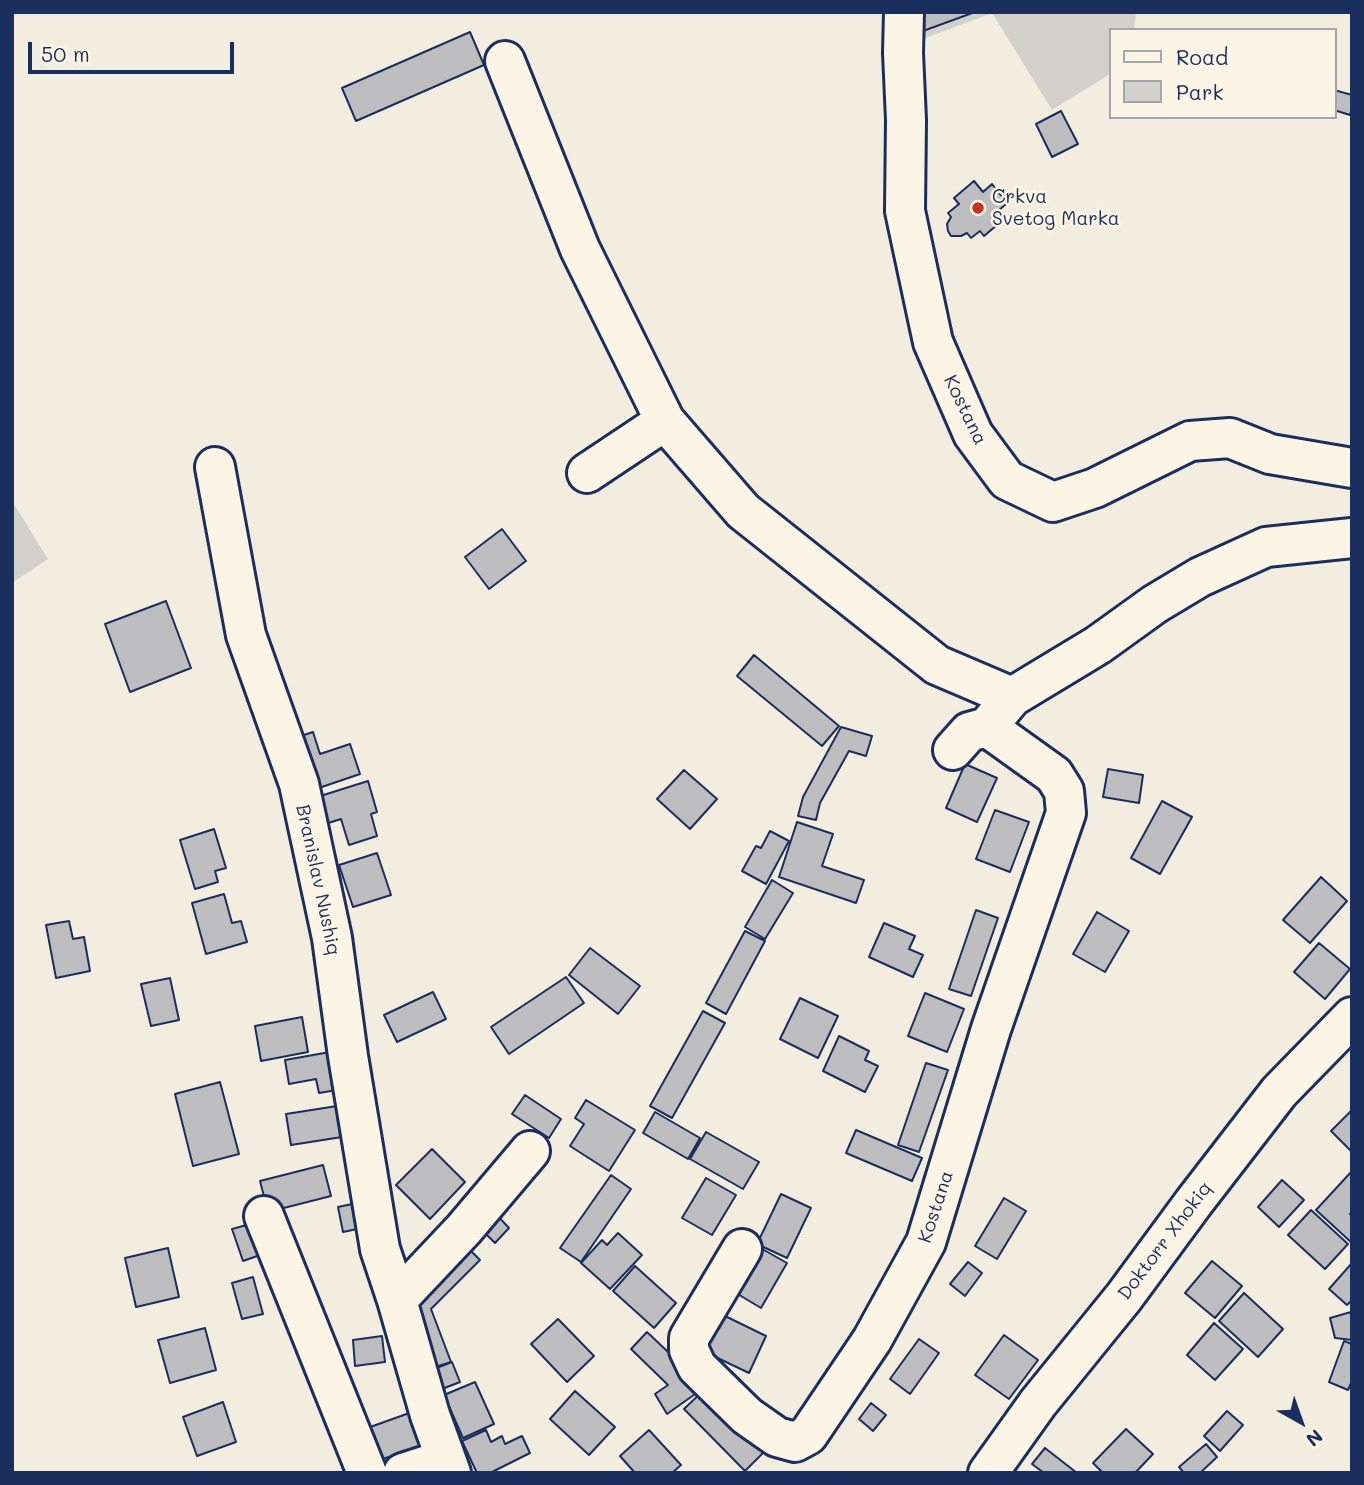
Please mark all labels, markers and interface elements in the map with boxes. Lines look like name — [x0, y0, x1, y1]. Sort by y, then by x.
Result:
scale bar — [32, 28, 238, 72]
legend — [1108, 28, 1336, 119]
text: 50 m — [41, 40, 90, 67]
text: Road — [1176, 43, 1228, 70]
text: Park — [1176, 78, 1224, 105]
place label: Crkva Svetog Marka — [992, 186, 1120, 230]
marker: Crkva Svetog Marka — [970, 200, 986, 216]
street label: Kostana — [938, 371, 992, 449]
street label: Branislav Nushiq — [291, 802, 345, 958]
street label: Kostana — [914, 1168, 958, 1246]
street label: Doktorr Xhokiq — [1113, 1177, 1217, 1305]
north arrow — [1266, 1387, 1336, 1457]
text: N — [1301, 1424, 1328, 1453]

